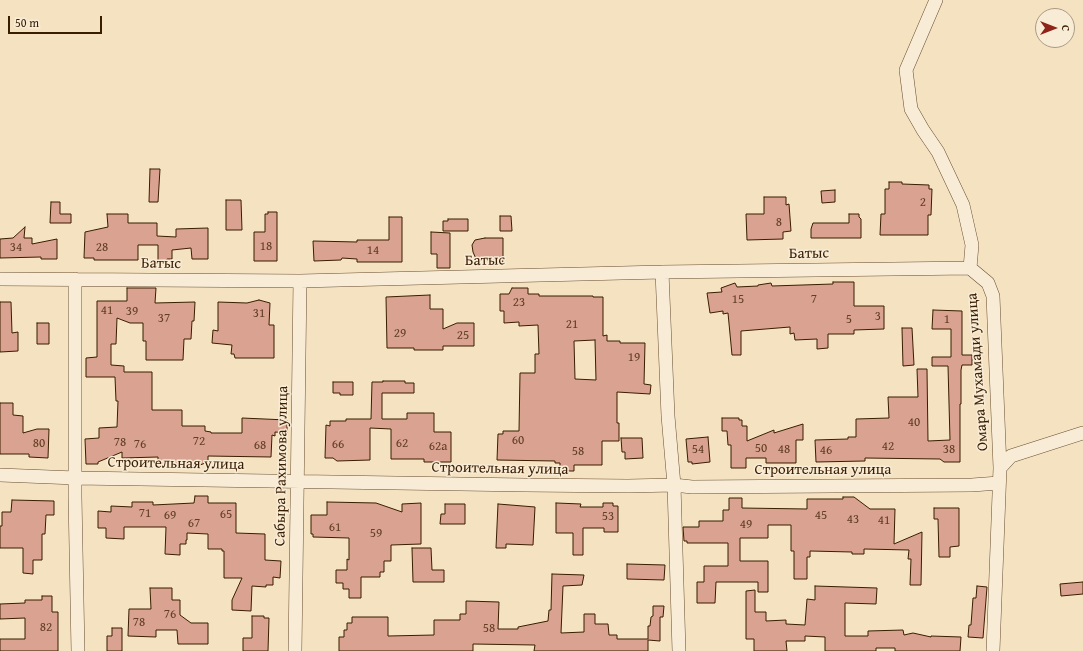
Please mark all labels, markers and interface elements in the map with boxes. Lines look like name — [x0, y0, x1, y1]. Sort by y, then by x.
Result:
scale bar — [10, 8, 104, 34]
north arrow — [1035, 8, 1075, 48]
text: 50 m — [15, 14, 39, 31]
text: С — [1058, 25, 1074, 31]
house number: 2 — [920, 195, 926, 211]
house number: 8 — [776, 215, 782, 231]
house number: 18 — [260, 239, 272, 255]
house number: 34 — [10, 240, 22, 256]
house number: 28 — [96, 240, 108, 256]
house number: 14 — [367, 243, 379, 259]
street label: Батыс — [789, 245, 829, 263]
street label: Батыс — [465, 252, 505, 270]
street label: Батыс — [141, 255, 181, 273]
house number: 15 — [732, 292, 744, 308]
house number: 7 — [811, 292, 817, 308]
street label: Омара Мухамади улица — [963, 292, 993, 452]
house number: 23 — [513, 295, 525, 311]
house number: 41 — [101, 303, 113, 319]
house number: 39 — [126, 304, 138, 320]
house number: 31 — [253, 306, 265, 322]
house number: 3 — [875, 309, 881, 325]
house number: 37 — [158, 311, 170, 327]
house number: 5 — [846, 312, 852, 328]
house number: 1 — [944, 312, 950, 328]
house number: 21 — [566, 317, 578, 333]
house number: 29 — [394, 326, 406, 342]
house number: 25 — [457, 328, 469, 344]
house number: 19 — [628, 350, 640, 366]
street label: Сабыра Рахимова улица — [272, 386, 292, 546]
house number: 40 — [908, 415, 920, 431]
house number: 60 — [512, 433, 524, 449]
house number: 72 — [193, 434, 205, 450]
house number: 78 — [114, 435, 126, 451]
house number: 80 — [33, 436, 45, 452]
house number: 62 — [396, 436, 408, 452]
house number: 76 — [134, 437, 146, 453]
house number: 66 — [332, 437, 344, 453]
house number: 68 — [254, 438, 266, 454]
house number: 62а — [429, 439, 447, 455]
house number: 42 — [882, 439, 894, 455]
house number: 50 — [755, 441, 767, 457]
house number: 54 — [692, 442, 704, 458]
house number: 48 — [778, 442, 790, 458]
house number: 38 — [943, 442, 955, 458]
house number: 46 — [820, 443, 832, 459]
house number: 58 — [572, 444, 584, 460]
street label: Строительная улица — [107, 454, 245, 474]
street label: Строительная улица — [431, 459, 569, 479]
street label: Строительная улица — [755, 461, 891, 479]
house number: 71 — [139, 506, 151, 522]
house number: 65 — [220, 507, 232, 523]
house number: 69 — [164, 508, 176, 524]
house number: 45 — [815, 508, 827, 524]
house number: 53 — [602, 509, 614, 525]
house number: 43 — [847, 512, 859, 528]
house number: 41 — [878, 513, 890, 529]
house number: 67 — [188, 516, 200, 532]
house number: 49 — [740, 517, 752, 533]
house number: 61 — [329, 520, 341, 536]
house number: 59 — [370, 526, 382, 542]
house number: 76 — [164, 607, 176, 623]
house number: 78 — [133, 615, 145, 631]
house number: 82 — [40, 620, 52, 636]
house number: 58 — [483, 621, 495, 637]

